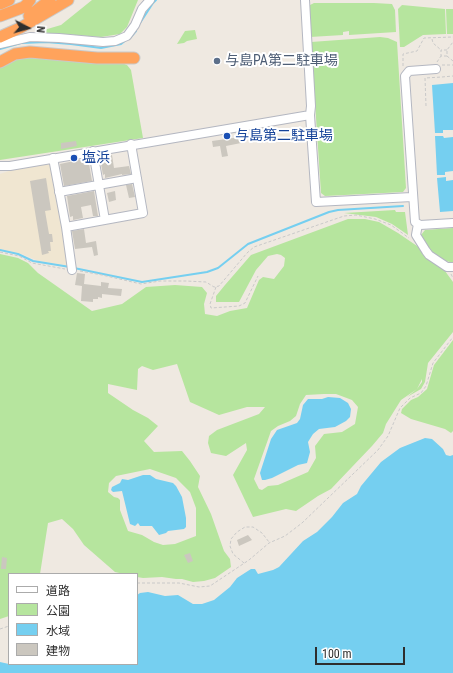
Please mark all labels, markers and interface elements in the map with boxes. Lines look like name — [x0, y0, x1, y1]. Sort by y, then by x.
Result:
north arrow — [8, 8, 48, 48]
text: N — [34, 25, 47, 33]
place label: 与島PA第二駐車場 — [225, 53, 338, 69]
marker: 与島PA第二駐車場 — [212, 56, 222, 66]
place label: 与島第二駐車場 — [235, 128, 333, 144]
marker: 与島第二駐車場 — [222, 131, 232, 141]
place label: 塩浜 — [82, 150, 110, 166]
marker: 塩浜 — [69, 153, 79, 163]
legend — [8, 573, 138, 665]
text: 道路 — [46, 584, 70, 598]
text: 公園 — [46, 604, 70, 618]
text: 水域 — [46, 624, 70, 638]
scale bar — [317, 639, 407, 665]
text: 建物 — [46, 644, 70, 658]
text: 100 m — [322, 647, 352, 661]

